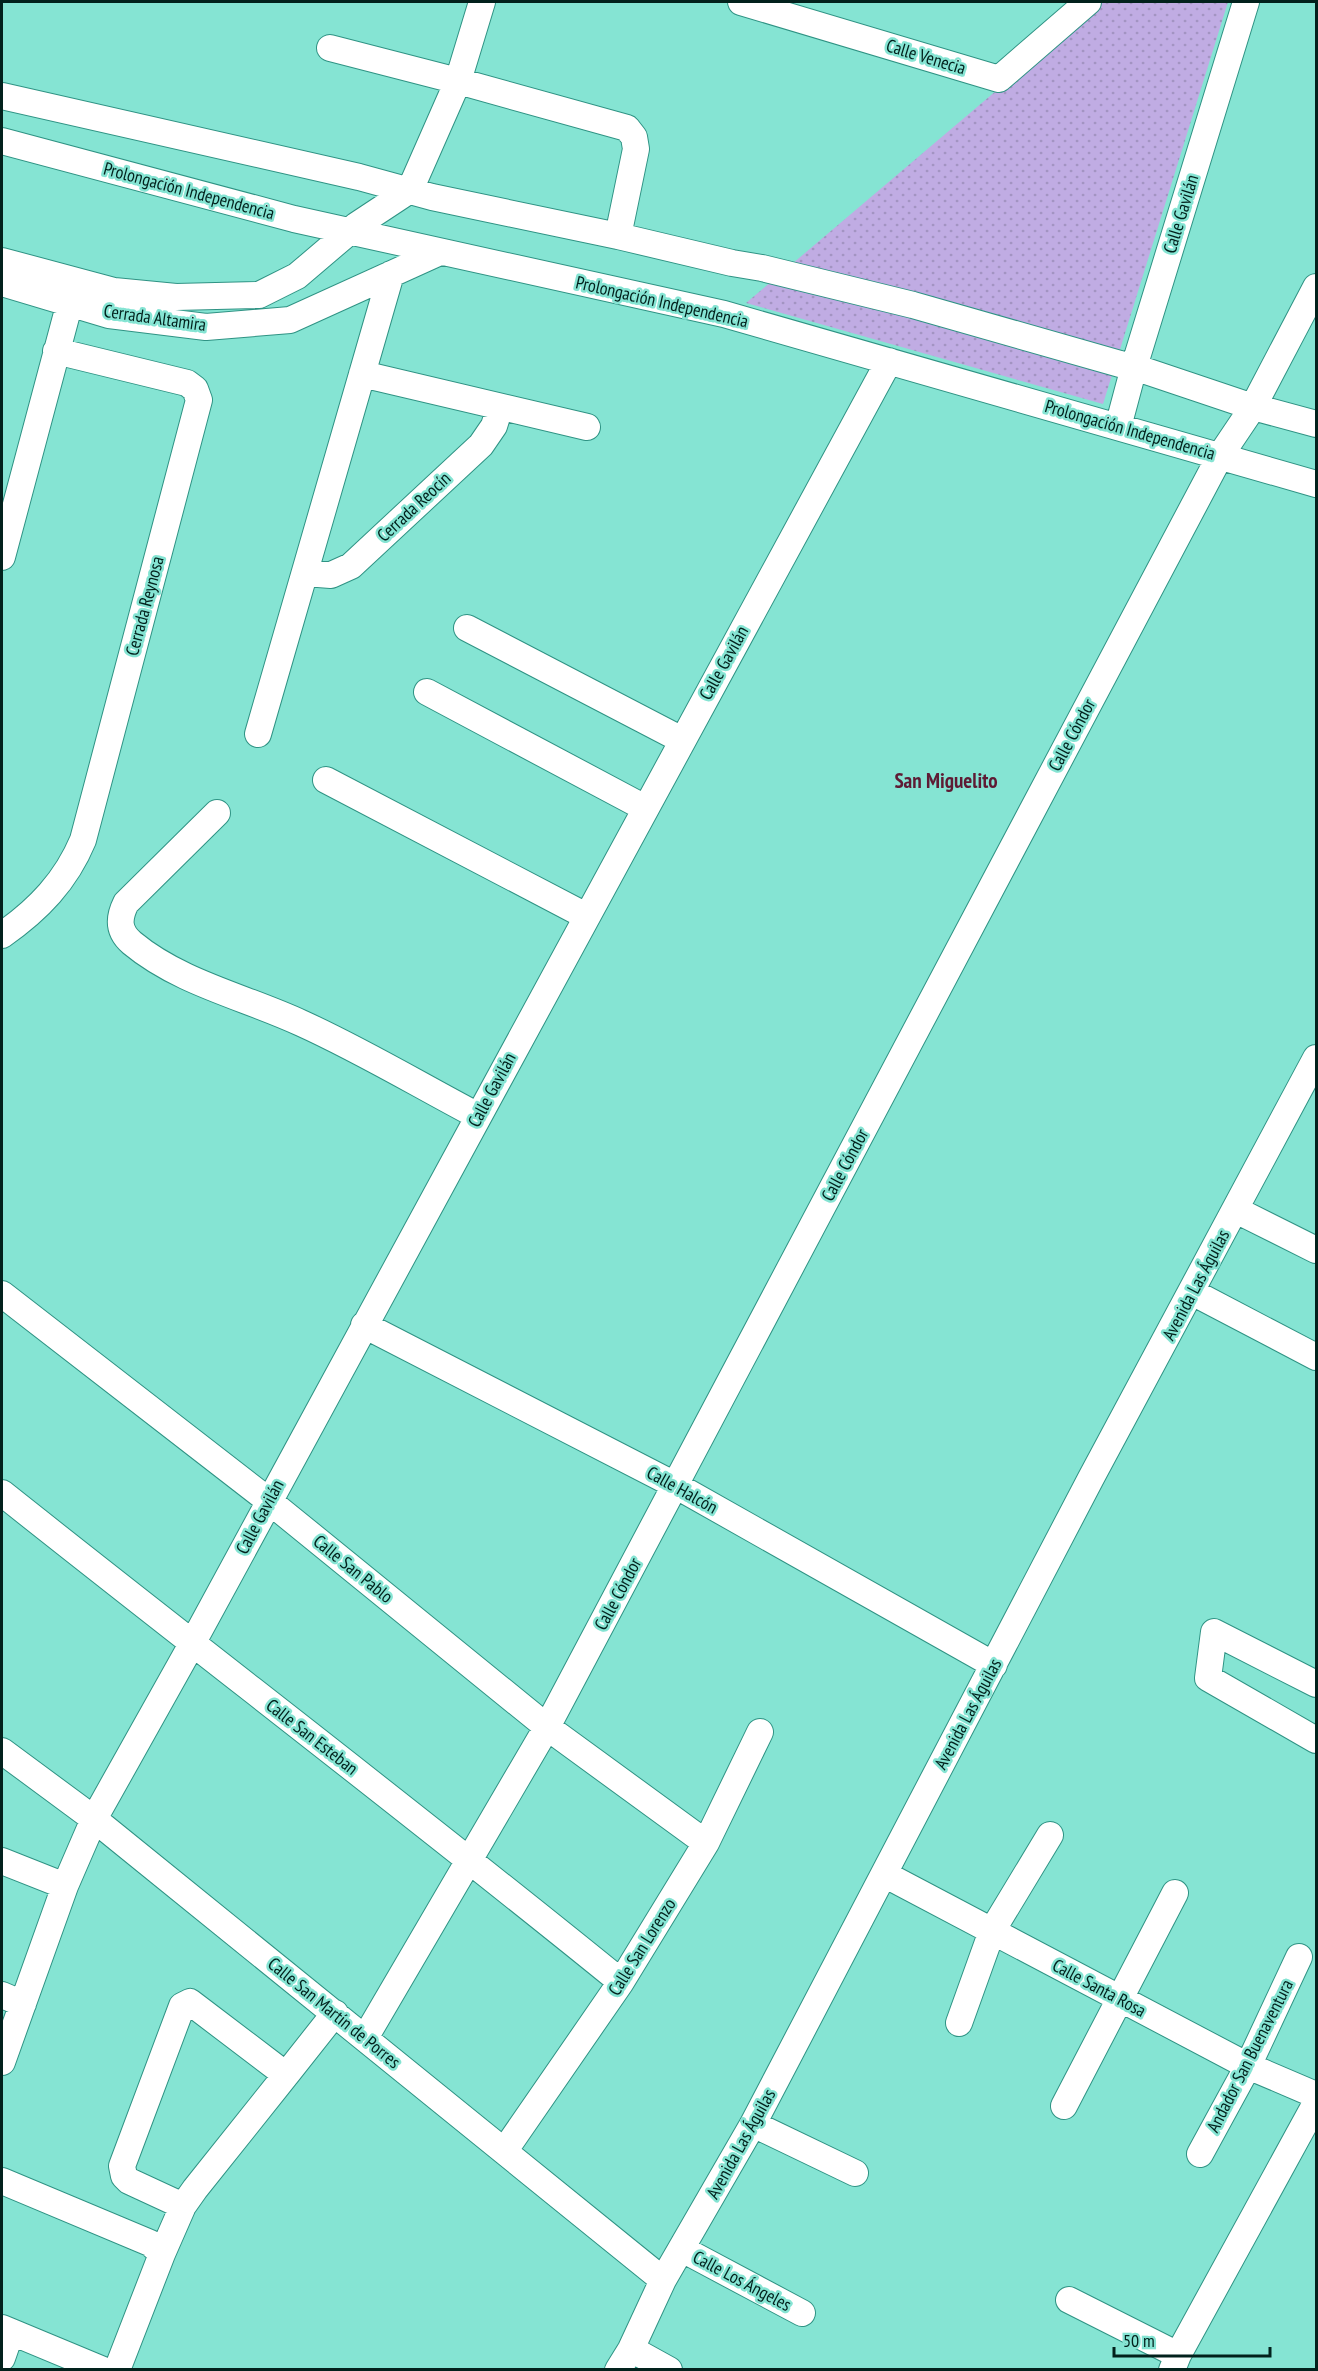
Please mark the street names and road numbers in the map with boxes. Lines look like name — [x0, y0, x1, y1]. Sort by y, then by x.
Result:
street label: Calle Venecia — [884, 34, 969, 80]
street label: Prolongación Independencia — [101, 157, 277, 224]
street label: Calle Gavilán — [1158, 172, 1203, 256]
street label: Prolongación Independencia — [574, 270, 751, 333]
street label: Cerrada Altamira — [102, 299, 208, 336]
street label: Prolongación Independencia — [1042, 394, 1218, 465]
street label: Cerrada Reocín — [372, 467, 455, 547]
street label: Cerrada Reynosa — [120, 554, 169, 658]
street label: Calle Gavilán — [694, 622, 753, 704]
street label: Calle Cóndor — [1043, 695, 1100, 775]
street label: Calle Gavilán — [462, 1049, 521, 1131]
street label: Calle Cóndor — [816, 1125, 873, 1205]
street label: Avenida Las Águilas — [1157, 1225, 1234, 1344]
street label: Calle Halcón — [643, 1461, 722, 1518]
street label: Calle Gavilán — [230, 1476, 289, 1558]
street label: Calle San Pablo — [309, 1529, 398, 1608]
street label: Calle Cóndor — [589, 1554, 646, 1634]
street label: Avenida Las Águilas — [929, 1654, 1006, 1773]
street label: Calle San Esteban — [262, 1694, 363, 1780]
street label: Calle San Lorenzo — [603, 1894, 681, 2000]
street label: Calle San Martín de Porres — [263, 1952, 405, 2073]
street label: Calle Santa Rosa — [1049, 1953, 1150, 2022]
street label: Andador San Buenaventura — [1201, 1976, 1298, 2136]
street label: Avenida Las Águilas — [701, 2085, 780, 2203]
street label: Calle Los Ángeles — [689, 2245, 795, 2316]

